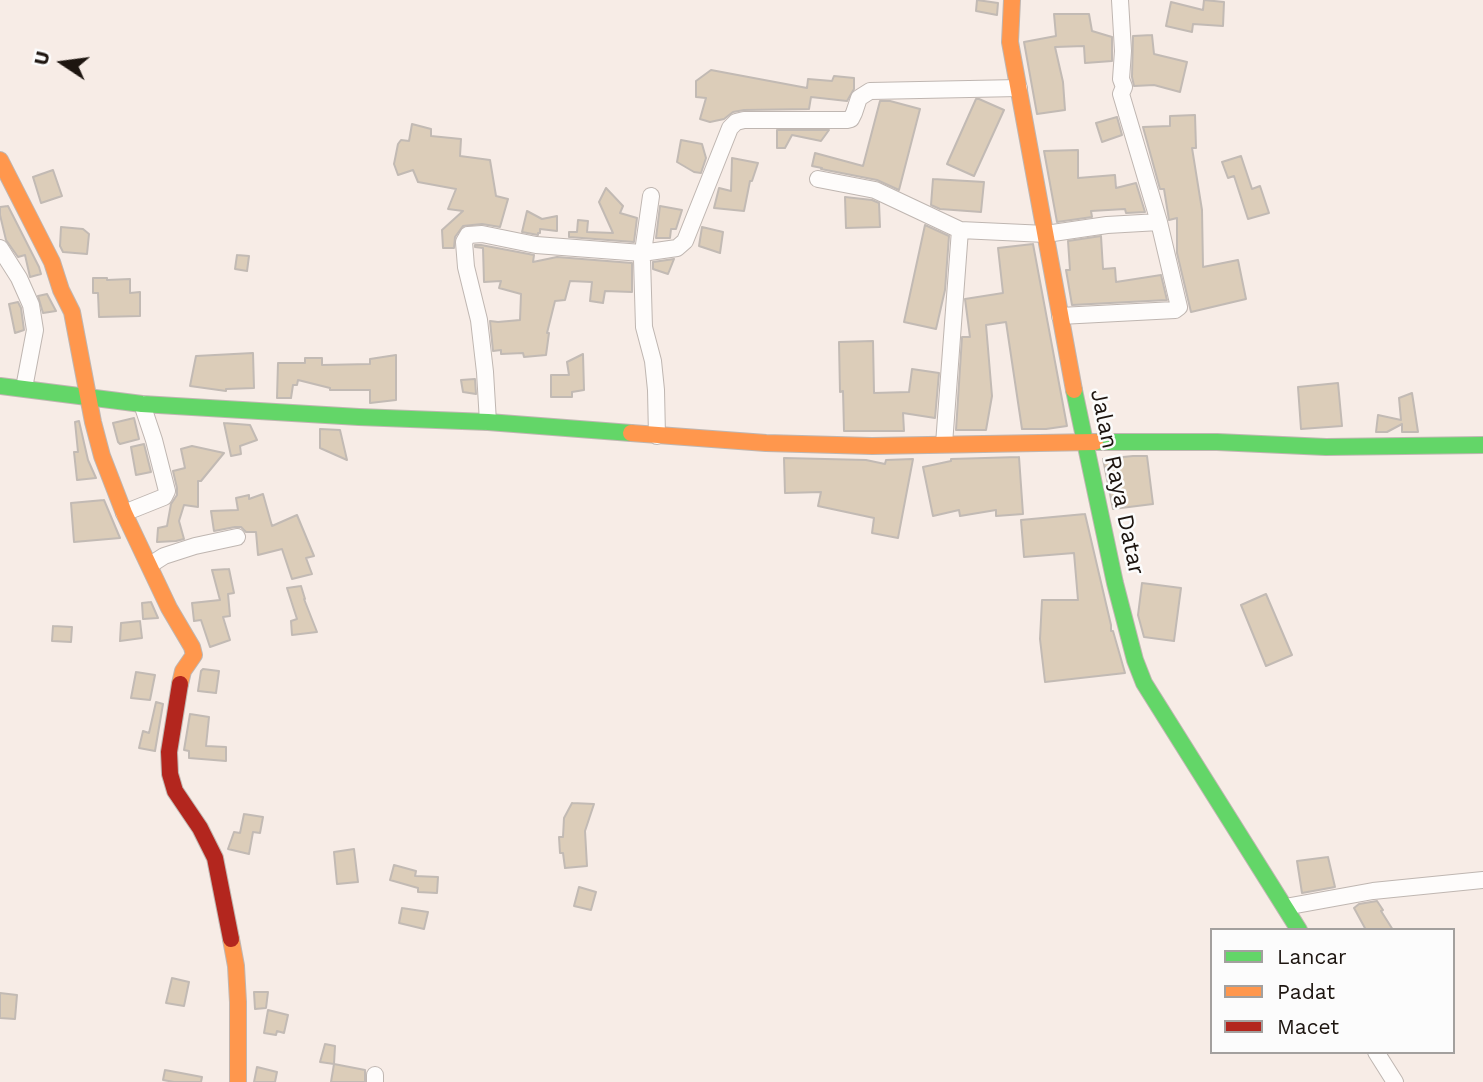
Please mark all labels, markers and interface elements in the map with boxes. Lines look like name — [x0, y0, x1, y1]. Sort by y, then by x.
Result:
north arrow — [28, 28, 98, 98]
text: U — [29, 49, 55, 67]
street label: Jalan Raya Datar — [1084, 387, 1150, 577]
legend — [1210, 928, 1455, 1054]
text: Lancar — [1277, 944, 1347, 969]
text: Padat — [1277, 979, 1335, 1004]
text: Macet — [1277, 1014, 1339, 1039]

